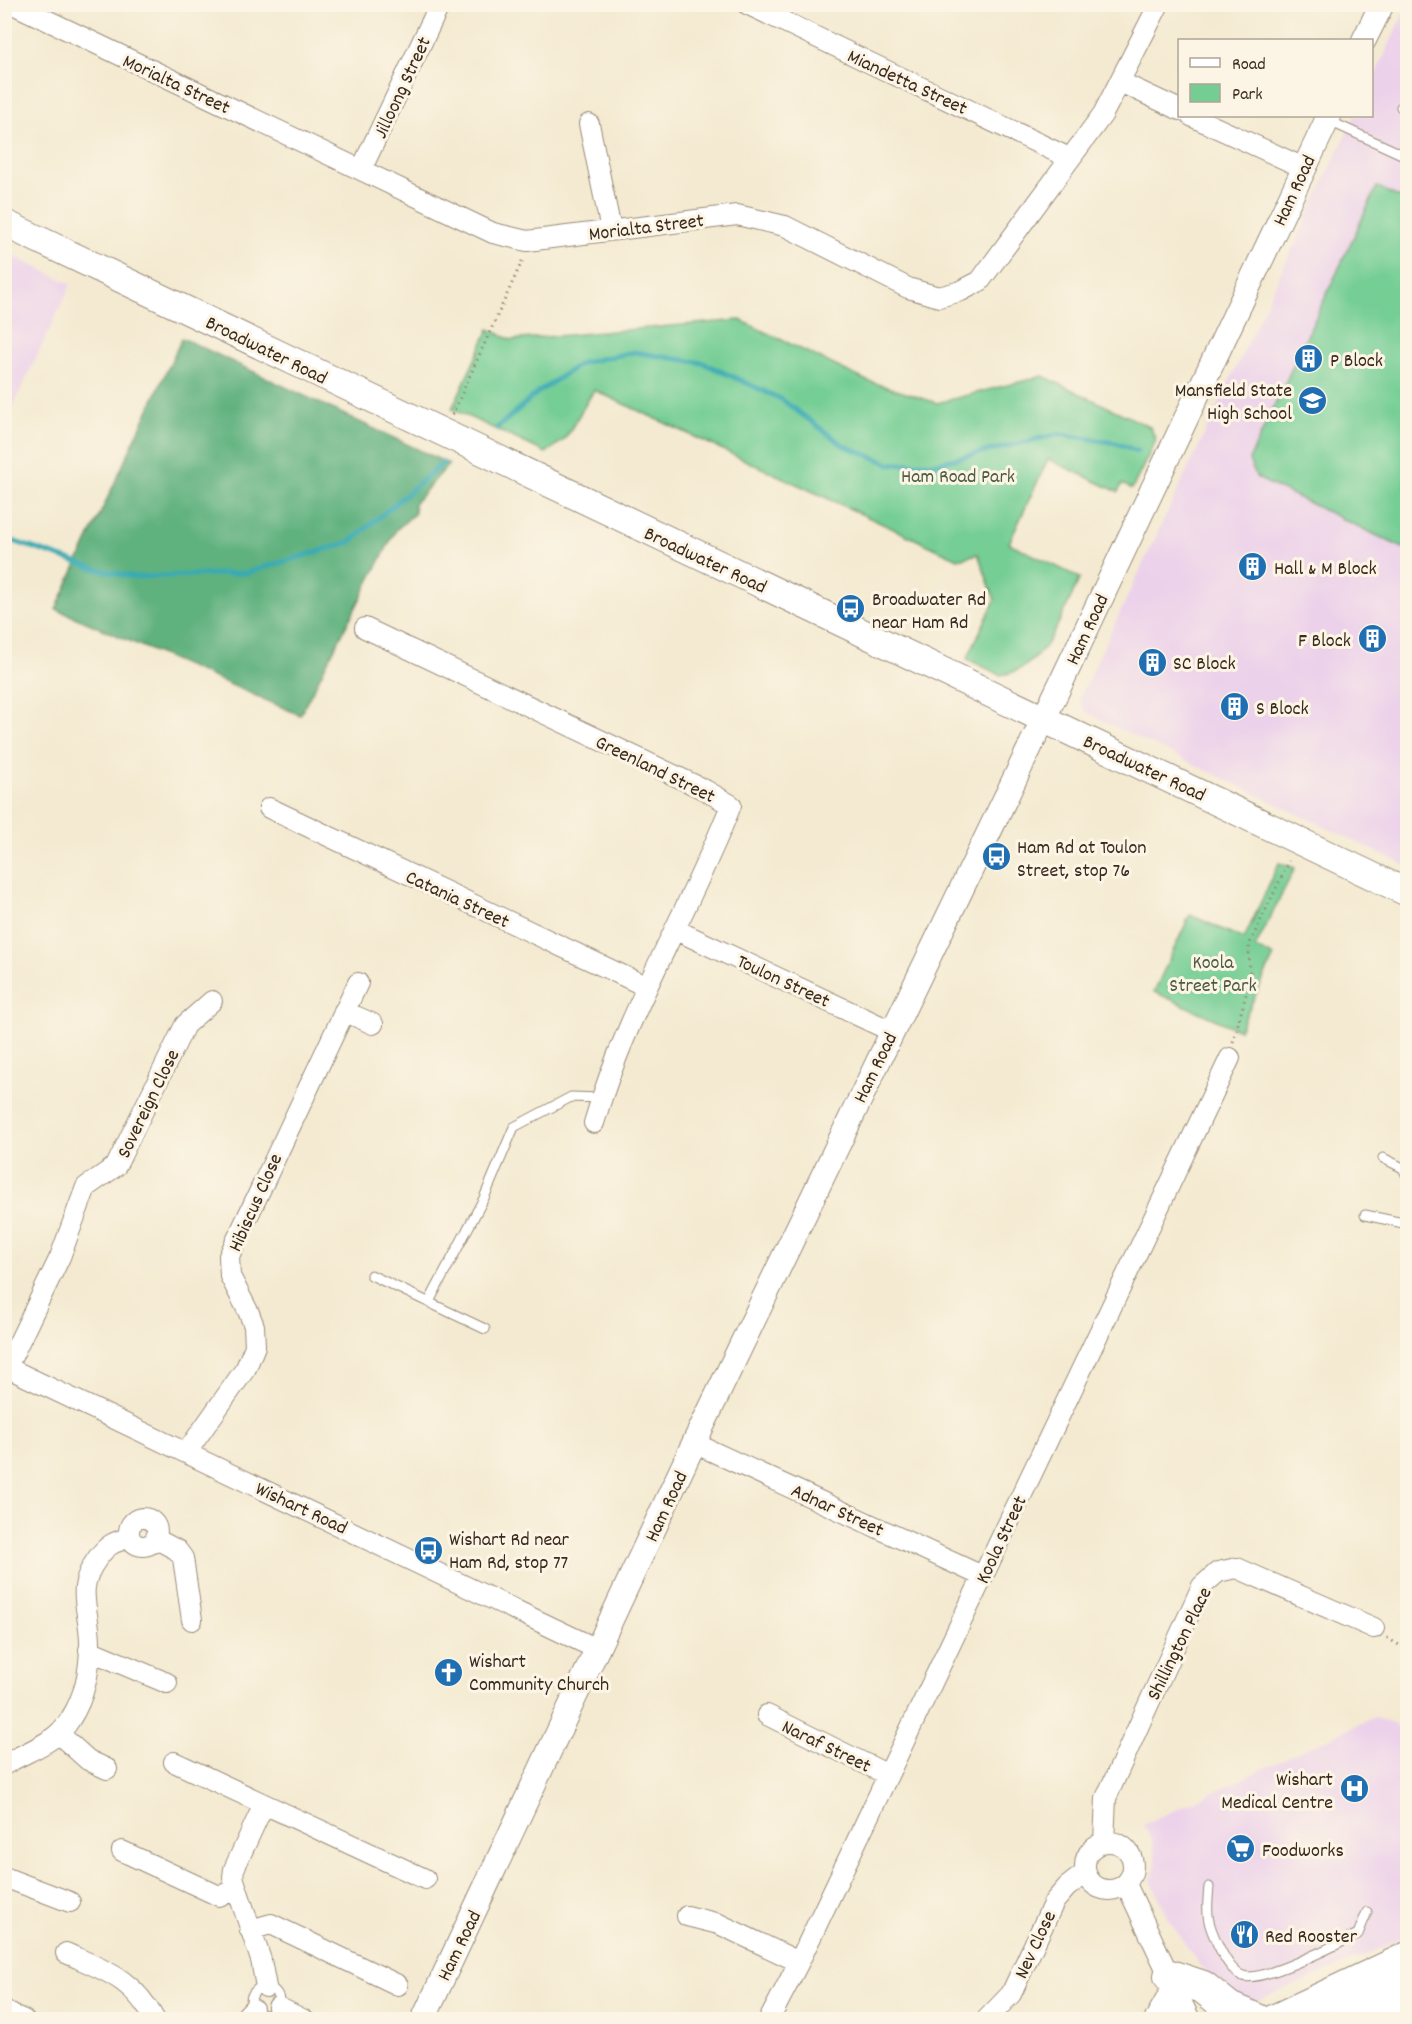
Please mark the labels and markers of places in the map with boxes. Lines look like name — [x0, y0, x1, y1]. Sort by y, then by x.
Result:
building icon: P Block — [1293, 343, 1325, 375]
place label: P Block — [1330, 348, 1383, 376]
place label: Mansfield State High School — [1175, 378, 1292, 429]
school or university icon: Mansfield State High School — [1297, 385, 1329, 417]
building icon: Hall & M Block — [1237, 551, 1269, 583]
place label: Hall & M Block — [1274, 556, 1377, 584]
place label: Broadwater Rd near Ham Rd — [872, 587, 986, 638]
bus stop icon: Broadwater Rd near Ham Rd — [835, 593, 867, 625]
building icon: F Block — [1356, 623, 1388, 655]
place label: F Block — [1298, 628, 1351, 656]
building icon: SC Block — [1136, 646, 1168, 678]
place label: SC Block — [1173, 651, 1236, 679]
building icon: S Block — [1219, 691, 1251, 723]
place label: S Block — [1256, 696, 1309, 724]
place label: Ham Rd at Toulon Street, stop 76 — [1017, 835, 1147, 886]
bus stop icon: Ham Rd at Toulon Street, stop 76 — [980, 841, 1012, 873]
place label: Wishart Rd near Ham Rd, stop 77 — [449, 1527, 570, 1578]
bus stop icon: Wishart Rd near Ham Rd, stop 77 — [412, 1534, 444, 1566]
place label: Wishart Community Church — [469, 1649, 609, 1700]
church icon: Wishart Community Church — [432, 1656, 464, 1688]
place label: Wishart Medical Centre — [1221, 1767, 1333, 1818]
hospital icon: Wishart Medical Centre — [1338, 1773, 1370, 1805]
supermarket icon: Foodworks — [1225, 1833, 1257, 1865]
place label: Foodworks — [1262, 1838, 1344, 1866]
restaurant icon: Red Rooster — [1228, 1919, 1260, 1951]
place label: Red Rooster — [1265, 1924, 1358, 1952]

